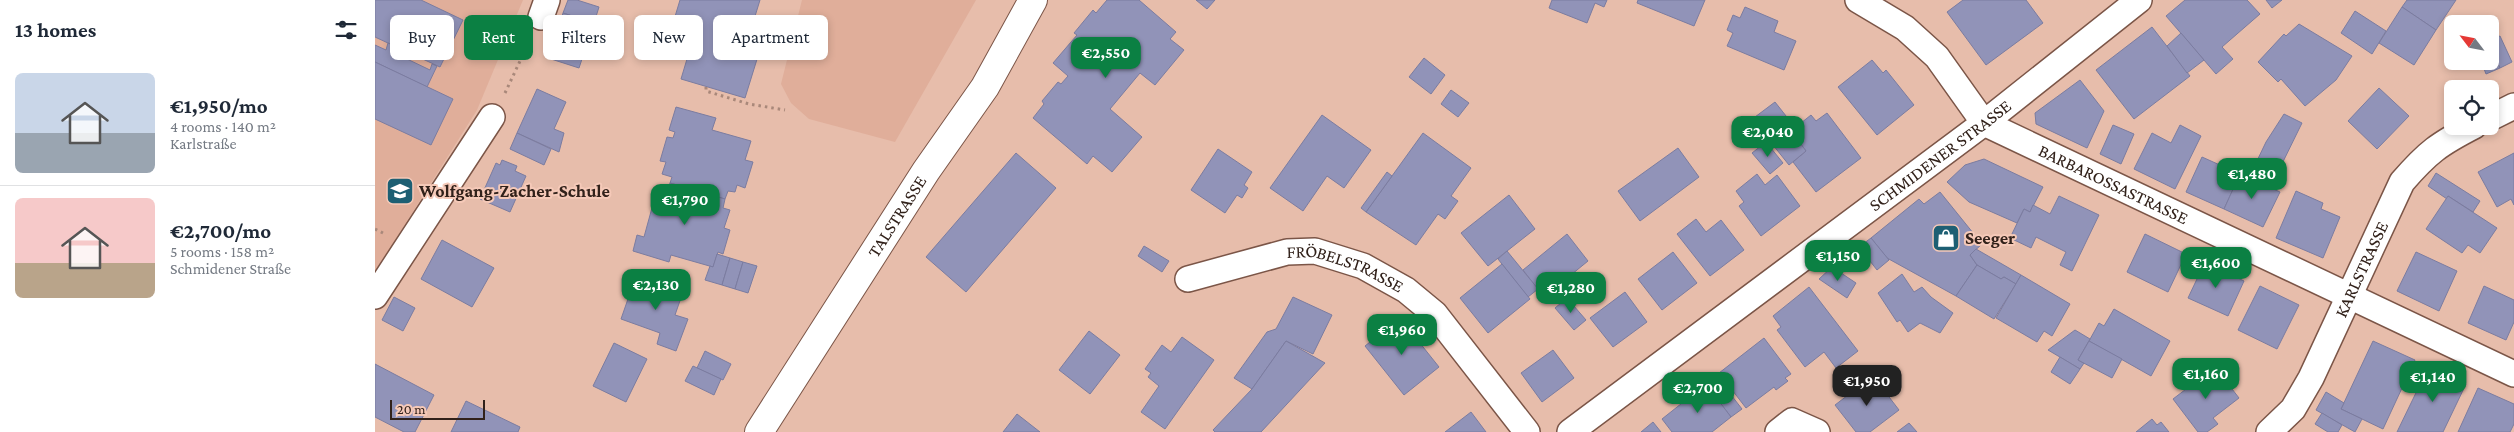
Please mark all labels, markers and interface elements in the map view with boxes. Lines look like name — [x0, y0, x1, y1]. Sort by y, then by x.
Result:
chip: Buy — [390, 15, 454, 60]
chip: Rent — [464, 15, 533, 60]
chip: Filters — [543, 15, 624, 60]
chip: New — [634, 15, 703, 60]
chip: Apartment — [713, 15, 828, 60]
north arrow — [2444, 15, 2499, 70]
map controls — [2444, 15, 2499, 135]
icon: filters — [332, 16, 360, 44]
text: 13 homes — [15, 18, 96, 42]
pin: €2,550 — [1065, 36, 1147, 79]
text: €2,550 — [1082, 44, 1130, 61]
button: locate — [2444, 80, 2499, 135]
icon: home — [55, 93, 115, 153]
text: €1,950/mo — [170, 94, 268, 118]
street label: SCHMIDENER STRASSE — [1865, 95, 2015, 215]
pin: €2,040 — [1727, 116, 1809, 158]
text: 4 rooms · 140 m² — [170, 118, 276, 135]
text: €2,040 — [1742, 123, 1794, 140]
text: Karlstraße — [170, 135, 237, 152]
street label: BARBAROSSASTRASSE — [2035, 140, 2192, 228]
pin: €1,480 — [2211, 158, 2293, 200]
text: €1,480 — [2228, 165, 2276, 182]
street label: TALSTRASSE — [864, 172, 931, 261]
school or university icon: Wolfgang-Zacher-Schule — [385, 176, 415, 206]
place label: Wolfgang-Zacher-Schule — [418, 181, 610, 201]
pin: €1,790 — [644, 184, 726, 226]
text: €1,790 — [662, 191, 708, 208]
icon: home — [55, 218, 115, 278]
street label: KARLSTRASSE — [2331, 218, 2392, 320]
text: €2,700/mo — [170, 219, 271, 243]
shop icon: Seeger — [1931, 223, 1961, 253]
place label: Seeger — [1965, 228, 2015, 248]
pin: €1,150 — [1797, 240, 1879, 282]
street label: FRÖBELSTRASSE — [1286, 241, 1407, 297]
text: 5 rooms · 158 m² — [170, 243, 274, 260]
pin: €1,600 — [2175, 246, 2257, 289]
text: €1,150 — [1816, 247, 1860, 264]
text: €1,600 — [2191, 254, 2241, 271]
text: Schmidener Straße — [170, 260, 291, 277]
pin: €2,130 — [615, 268, 697, 311]
pin: €1,280 — [1530, 272, 1612, 314]
text: €2,130 — [633, 276, 679, 293]
text: €1,280 — [1547, 279, 1595, 296]
pin: €1,960 — [1361, 314, 1443, 356]
text: €1,960 — [1378, 321, 1426, 338]
pin: €1,160 — [2165, 358, 2247, 400]
pin: €1,140 — [2392, 360, 2474, 403]
pin: €1,950 — [1826, 364, 1908, 407]
text: €1,160 — [2183, 365, 2229, 382]
text: €1,140 — [2410, 368, 2456, 385]
pin: €2,700 — [1657, 372, 1739, 414]
text: €1,950 — [1844, 372, 1890, 389]
text: €2,700 — [1673, 379, 1723, 396]
scale bar — [390, 397, 485, 420]
text: 20 m — [397, 401, 425, 417]

